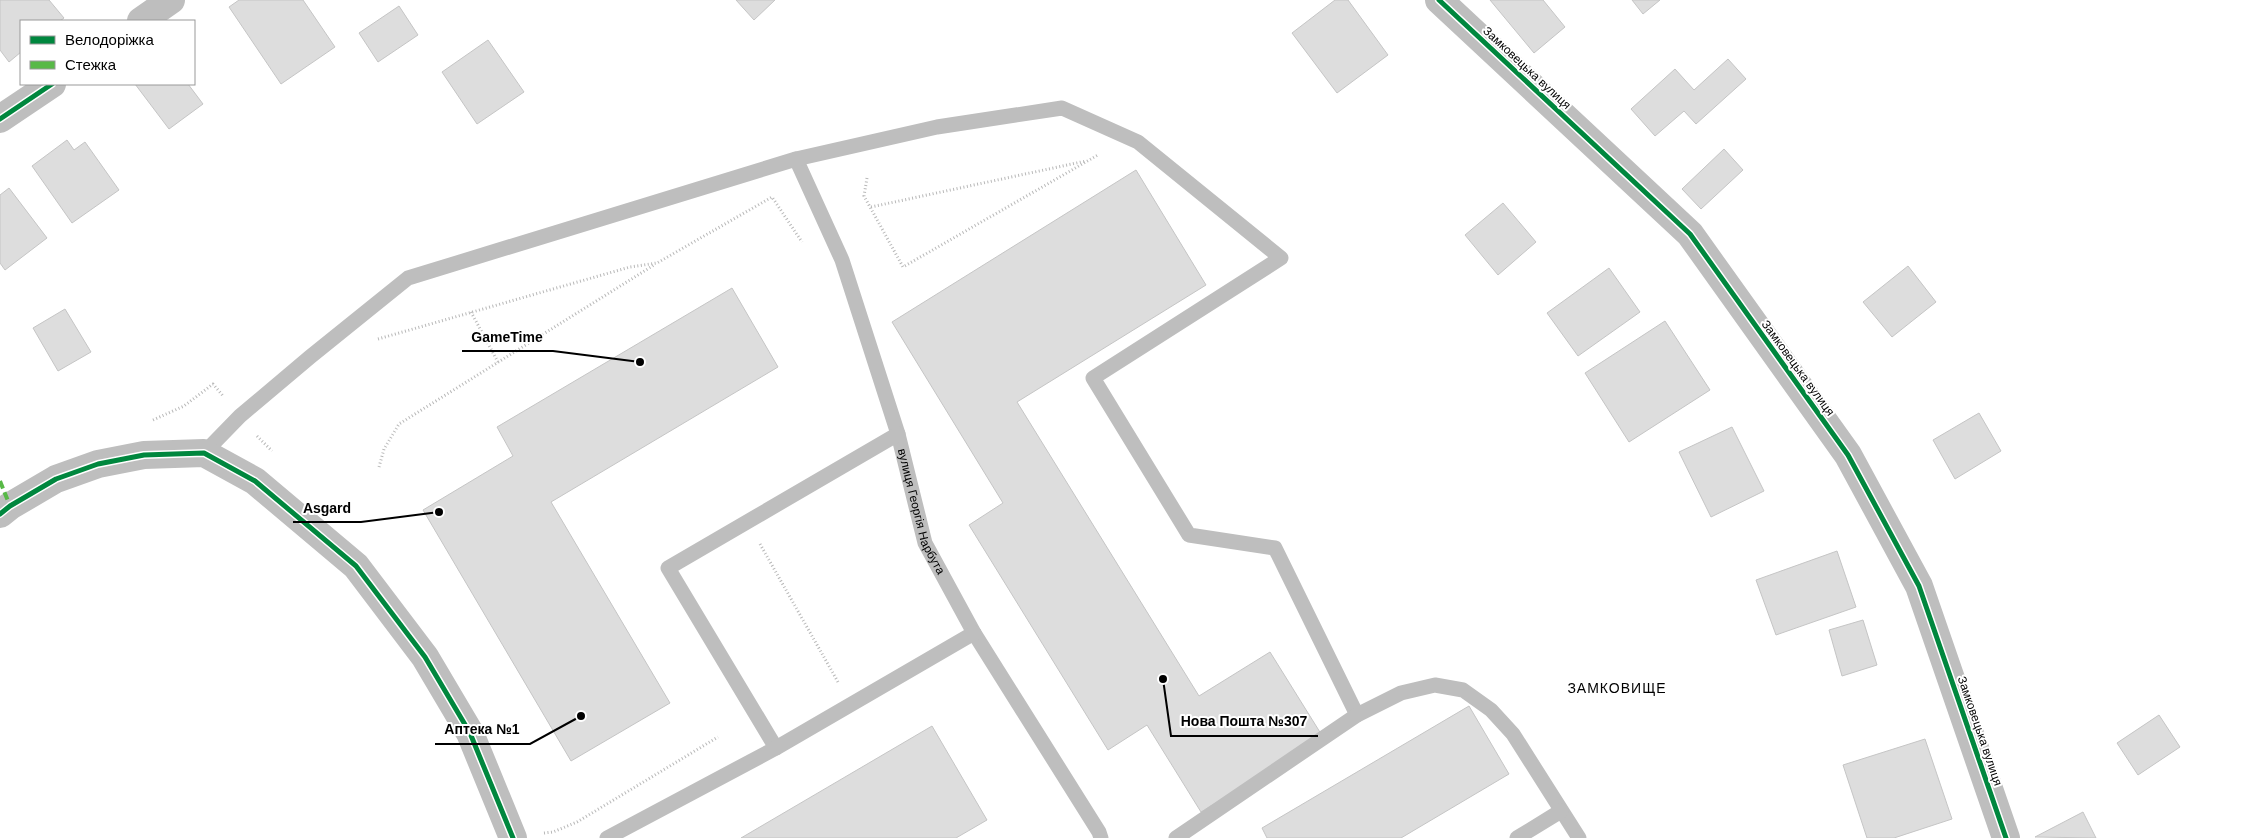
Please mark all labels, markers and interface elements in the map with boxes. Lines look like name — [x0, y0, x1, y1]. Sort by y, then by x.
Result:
legend — [20, 20, 195, 85]
street label: Замковецька вулиця — [1480, 24, 1574, 112]
text: Велодоріжка — [65, 31, 154, 48]
text: Стежка — [65, 56, 117, 73]
street label: Замковецька вулиця — [1759, 317, 1837, 419]
callout: GameTime — [462, 322, 553, 351]
text: GameTime — [471, 329, 543, 345]
street label: вулиця Георгія Нарбута — [895, 447, 948, 577]
callout: Asgard — [293, 493, 361, 522]
text: Asgard — [303, 500, 351, 516]
street label: Замковецька вулиця — [1955, 674, 2005, 788]
district label: ЗАМКОВИЩЕ — [1567, 680, 1667, 696]
callout: Нова Пошта №307 — [1171, 707, 1318, 736]
text: Нова Пошта №307 — [1181, 713, 1307, 729]
callout: Аптека №1 — [435, 715, 530, 744]
text: Аптека №1 — [444, 721, 520, 737]

